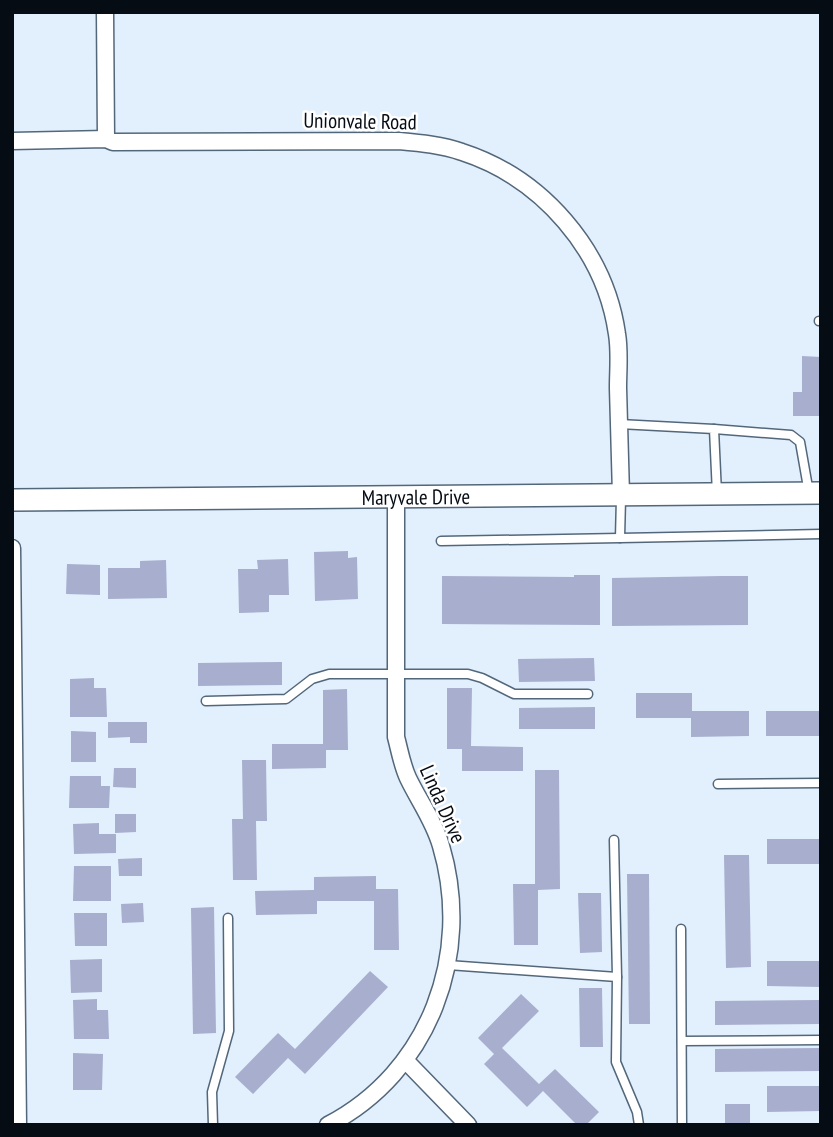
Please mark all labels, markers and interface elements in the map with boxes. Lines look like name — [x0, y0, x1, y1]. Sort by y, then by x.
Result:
street label: Unionvale Road — [303, 107, 417, 135]
street label: Maryvale Drive — [362, 483, 470, 510]
street label: Linda Drive — [414, 761, 472, 847]

